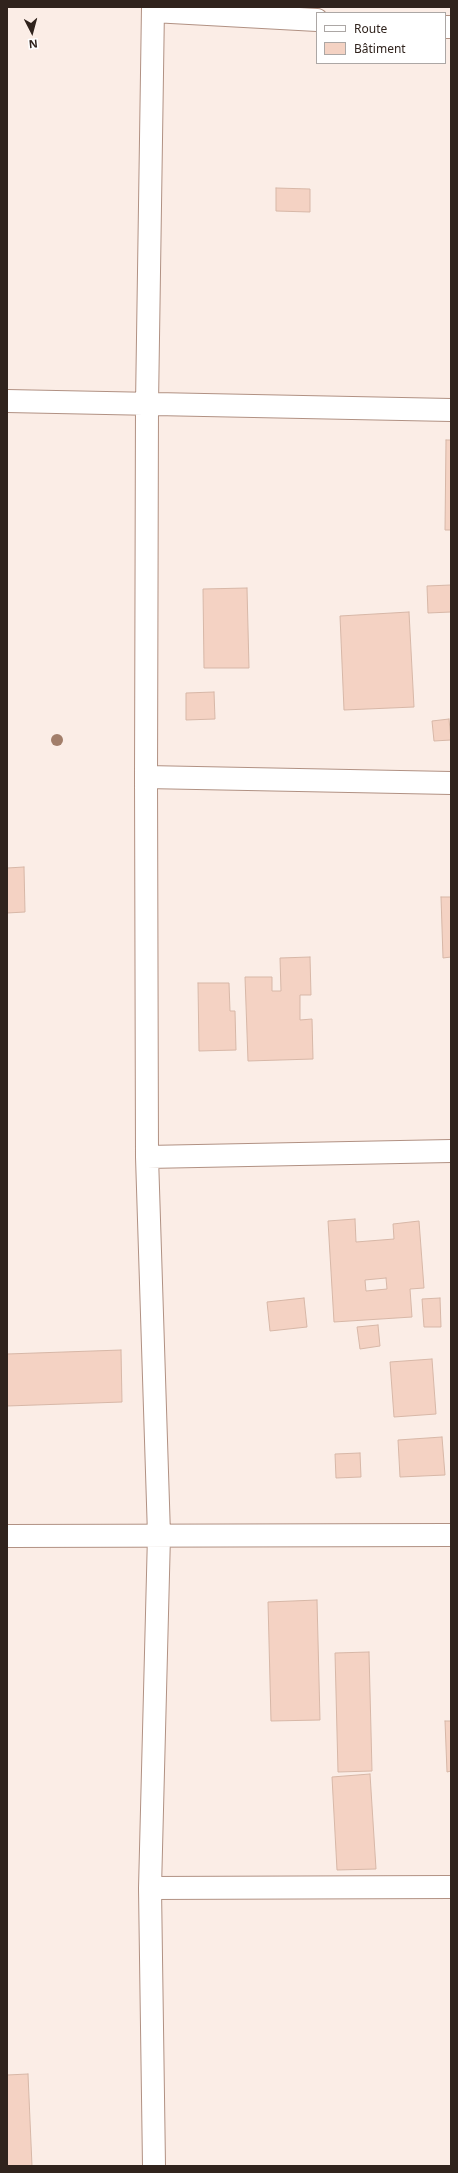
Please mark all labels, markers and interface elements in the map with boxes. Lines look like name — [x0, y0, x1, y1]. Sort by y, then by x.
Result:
north arrow — [12, 12, 52, 52]
legend — [316, 12, 446, 64]
text: Route — [354, 20, 387, 37]
text: N — [28, 37, 39, 52]
text: Bâtiment — [354, 40, 406, 57]

